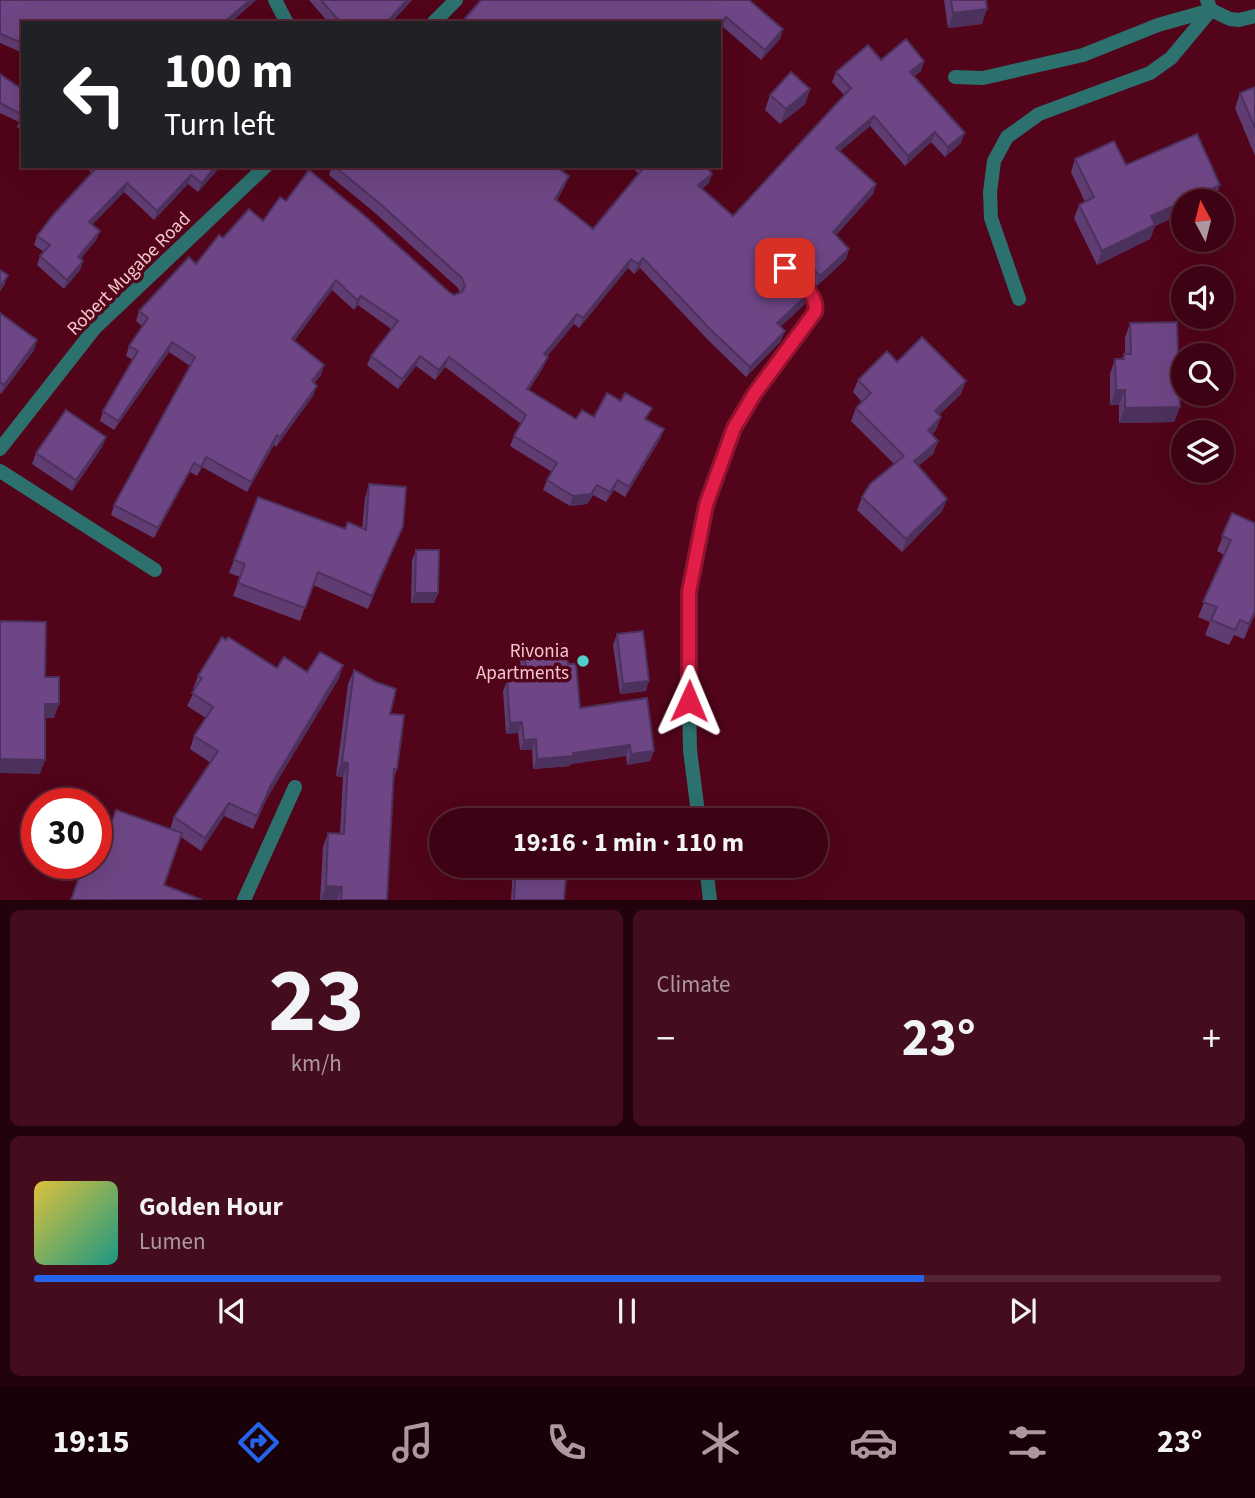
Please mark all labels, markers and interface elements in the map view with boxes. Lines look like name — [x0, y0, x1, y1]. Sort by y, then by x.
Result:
text: 100 m — [164, 37, 293, 107]
icon: left — [49, 49, 140, 140]
text: Turn left — [164, 102, 275, 148]
north arrow — [1171, 189, 1234, 252]
map controls — [1171, 189, 1234, 483]
street label: Robert Mugabe Road — [61, 206, 197, 342]
pin — [755, 238, 815, 298]
icon: arrive — [766, 249, 804, 287]
button: sound — [1171, 266, 1234, 329]
button: search — [1171, 343, 1234, 406]
button: layers — [1171, 420, 1234, 483]
place label: Rivonia Apartments — [476, 638, 569, 687]
marker: Rivonia Apartments — [575, 653, 591, 669]
position arrow — [652, 664, 726, 738]
speed limit sign: 30 — [21, 788, 112, 879]
text: 19:16 · 1 min · 110 m — [513, 824, 744, 861]
text: 23 — [268, 937, 364, 1066]
text: Climate — [657, 968, 730, 1001]
text: 23° — [902, 1002, 976, 1076]
text: − — [657, 1012, 675, 1066]
text: + — [1202, 1012, 1221, 1066]
text: km/h — [291, 1047, 342, 1080]
text: Golden Hour — [139, 1188, 283, 1225]
text: Lumen — [139, 1225, 206, 1258]
icon: previous — [213, 1292, 251, 1330]
icon: pause — [608, 1292, 646, 1330]
icon: next — [1004, 1292, 1042, 1330]
icon: directions — [234, 1418, 283, 1467]
icon: music — [388, 1418, 437, 1467]
icon: phone — [542, 1418, 591, 1467]
icon: climate — [696, 1418, 745, 1467]
icon: car — [849, 1418, 898, 1467]
icon: filters — [1003, 1418, 1052, 1467]
text: 19:15 — [52, 1419, 130, 1465]
text: 23° — [1157, 1419, 1203, 1465]

